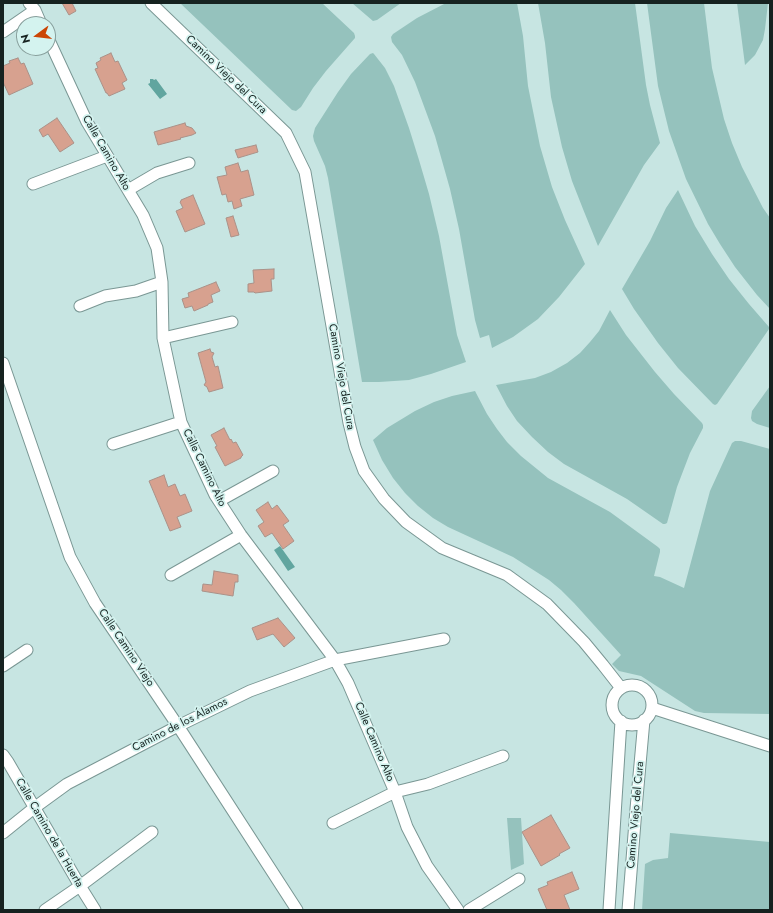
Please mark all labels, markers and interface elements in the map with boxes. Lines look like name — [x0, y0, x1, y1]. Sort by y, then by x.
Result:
north arrow — [16, 16, 56, 56]
text: N — [17, 33, 34, 45]
street label: Camino Viejo del Cura — [183, 33, 269, 117]
street label: Calle Camino Alto — [79, 113, 133, 193]
street label: Camino Viejo del Cura — [325, 323, 357, 431]
street label: Calle Camino Alto — [180, 427, 228, 509]
street label: Calle Camino Viejo — [95, 607, 157, 689]
street label: Camino de los Álamos — [130, 695, 230, 755]
street label: Calle Camino Alto — [351, 700, 397, 784]
street label: Camino Viejo del Cura — [625, 761, 647, 869]
street label: Calle Camino de la Huerta — [12, 776, 86, 890]

